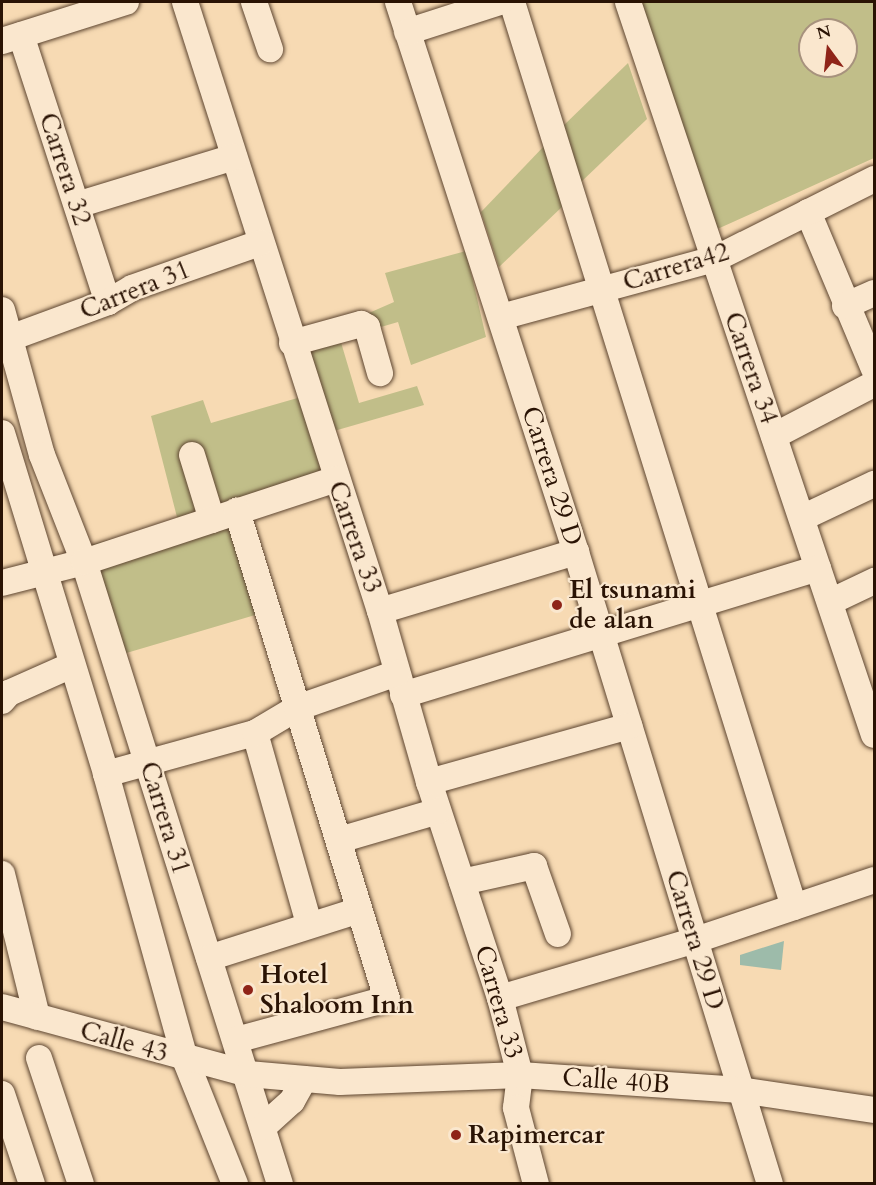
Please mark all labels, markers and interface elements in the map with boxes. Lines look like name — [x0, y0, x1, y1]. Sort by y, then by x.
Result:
north arrow — [798, 18, 858, 78]
text: N — [814, 20, 833, 45]
street label: Carrera 32 — [32, 109, 98, 229]
street label: Carrera42 — [619, 236, 733, 298]
street label: Carrera 31 — [75, 254, 195, 326]
street label: Carrera 34 — [717, 308, 785, 428]
street label: Carrera 29 D — [515, 403, 589, 549]
street label: Carrera 33 — [321, 477, 389, 597]
place label: El tsunami de alan — [569, 574, 696, 636]
marker: El tsunami de alan — [550, 598, 564, 612]
street label: Carrera 31 — [133, 758, 197, 878]
street label: Carrera 29 D — [659, 866, 731, 1014]
street label: Carrera 33 — [468, 942, 530, 1062]
place label: Hotel Shaloom Inn — [260, 959, 414, 1020]
marker: Hotel Shaloom Inn — [241, 983, 255, 997]
street label: Calle 43 — [77, 1015, 171, 1069]
street label: Calle 40B — [561, 1062, 671, 1100]
place label: Rapimercar — [468, 1119, 605, 1151]
marker: Rapimercar — [449, 1128, 463, 1142]

